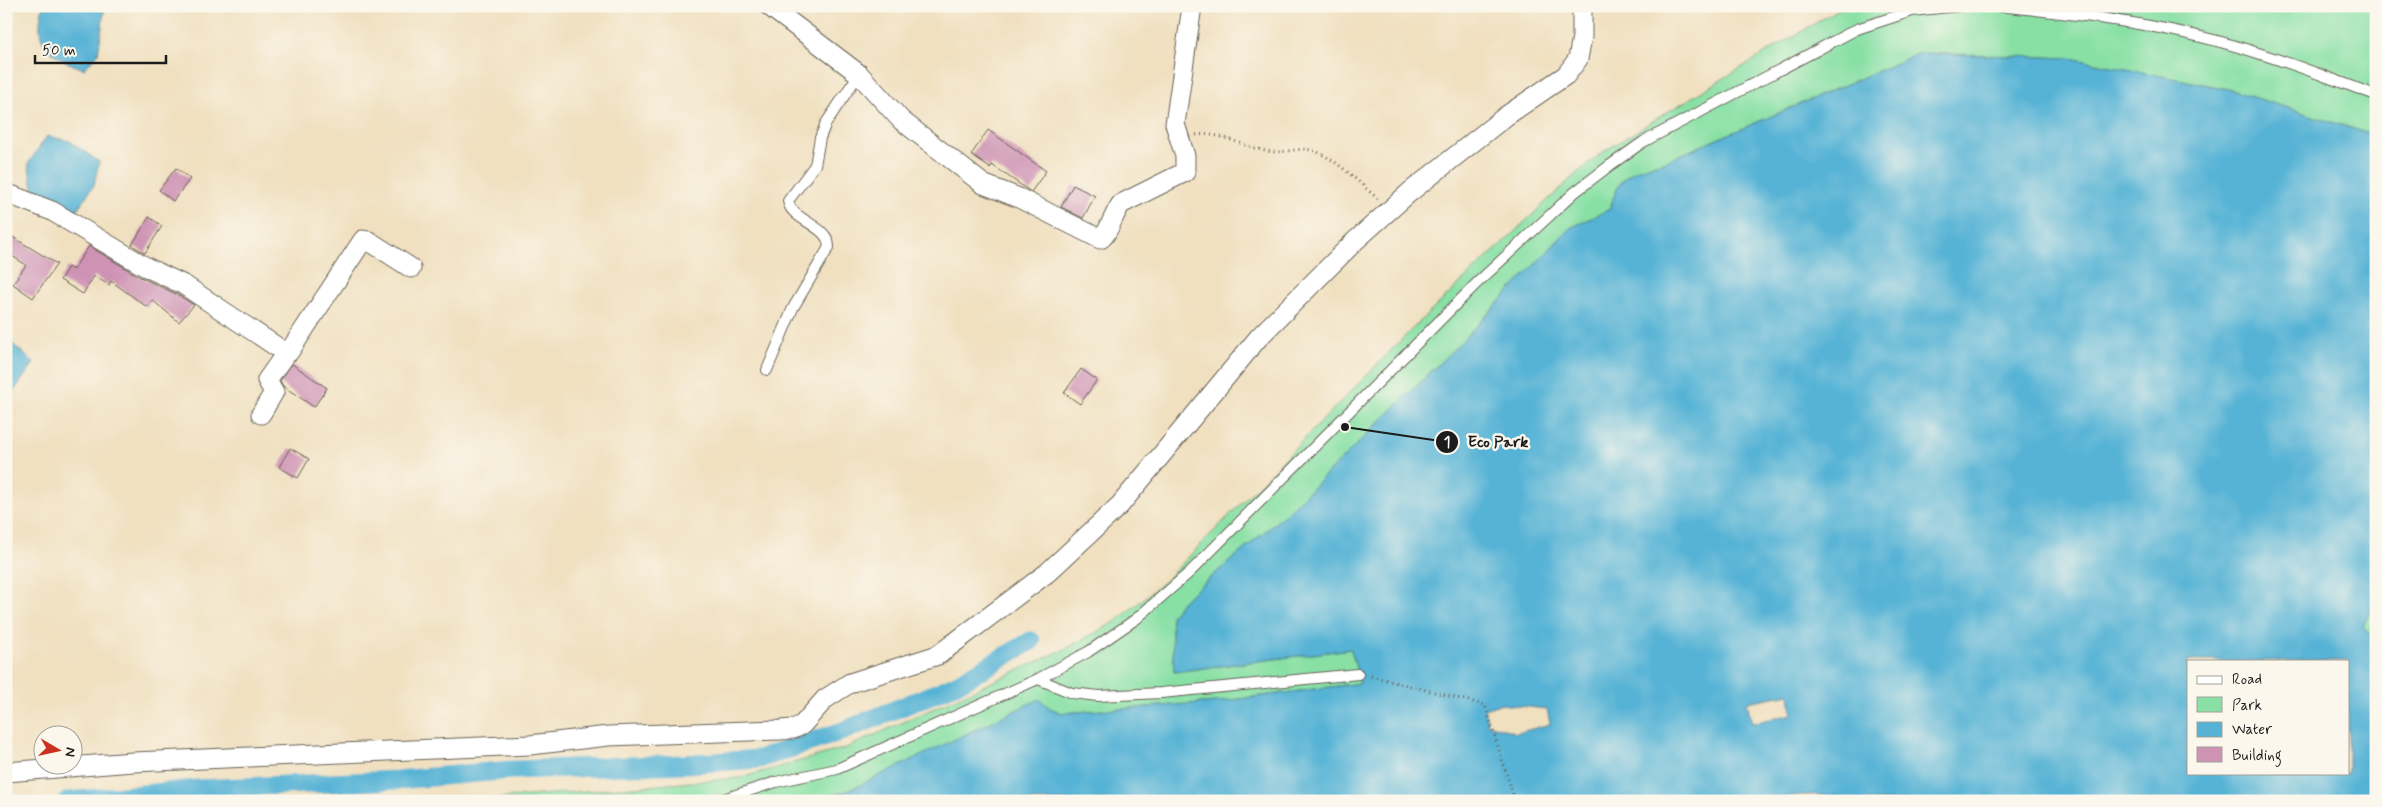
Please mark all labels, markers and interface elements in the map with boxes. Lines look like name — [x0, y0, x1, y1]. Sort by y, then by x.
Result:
scale bar — [35, 32, 166, 64]
text: 50 m — [42, 41, 76, 61]
callout: Eco Park — [1434, 426, 1537, 457]
text: Eco Park — [1468, 432, 1528, 453]
text: 1 — [1444, 433, 1450, 453]
legend — [2187, 660, 2350, 774]
text: Road — [2232, 670, 2262, 690]
text: Park — [2232, 696, 2262, 716]
text: Water — [2232, 720, 2272, 740]
north arrow — [32, 724, 82, 774]
text: N — [60, 746, 79, 758]
text: Building — [2232, 746, 2282, 767]

